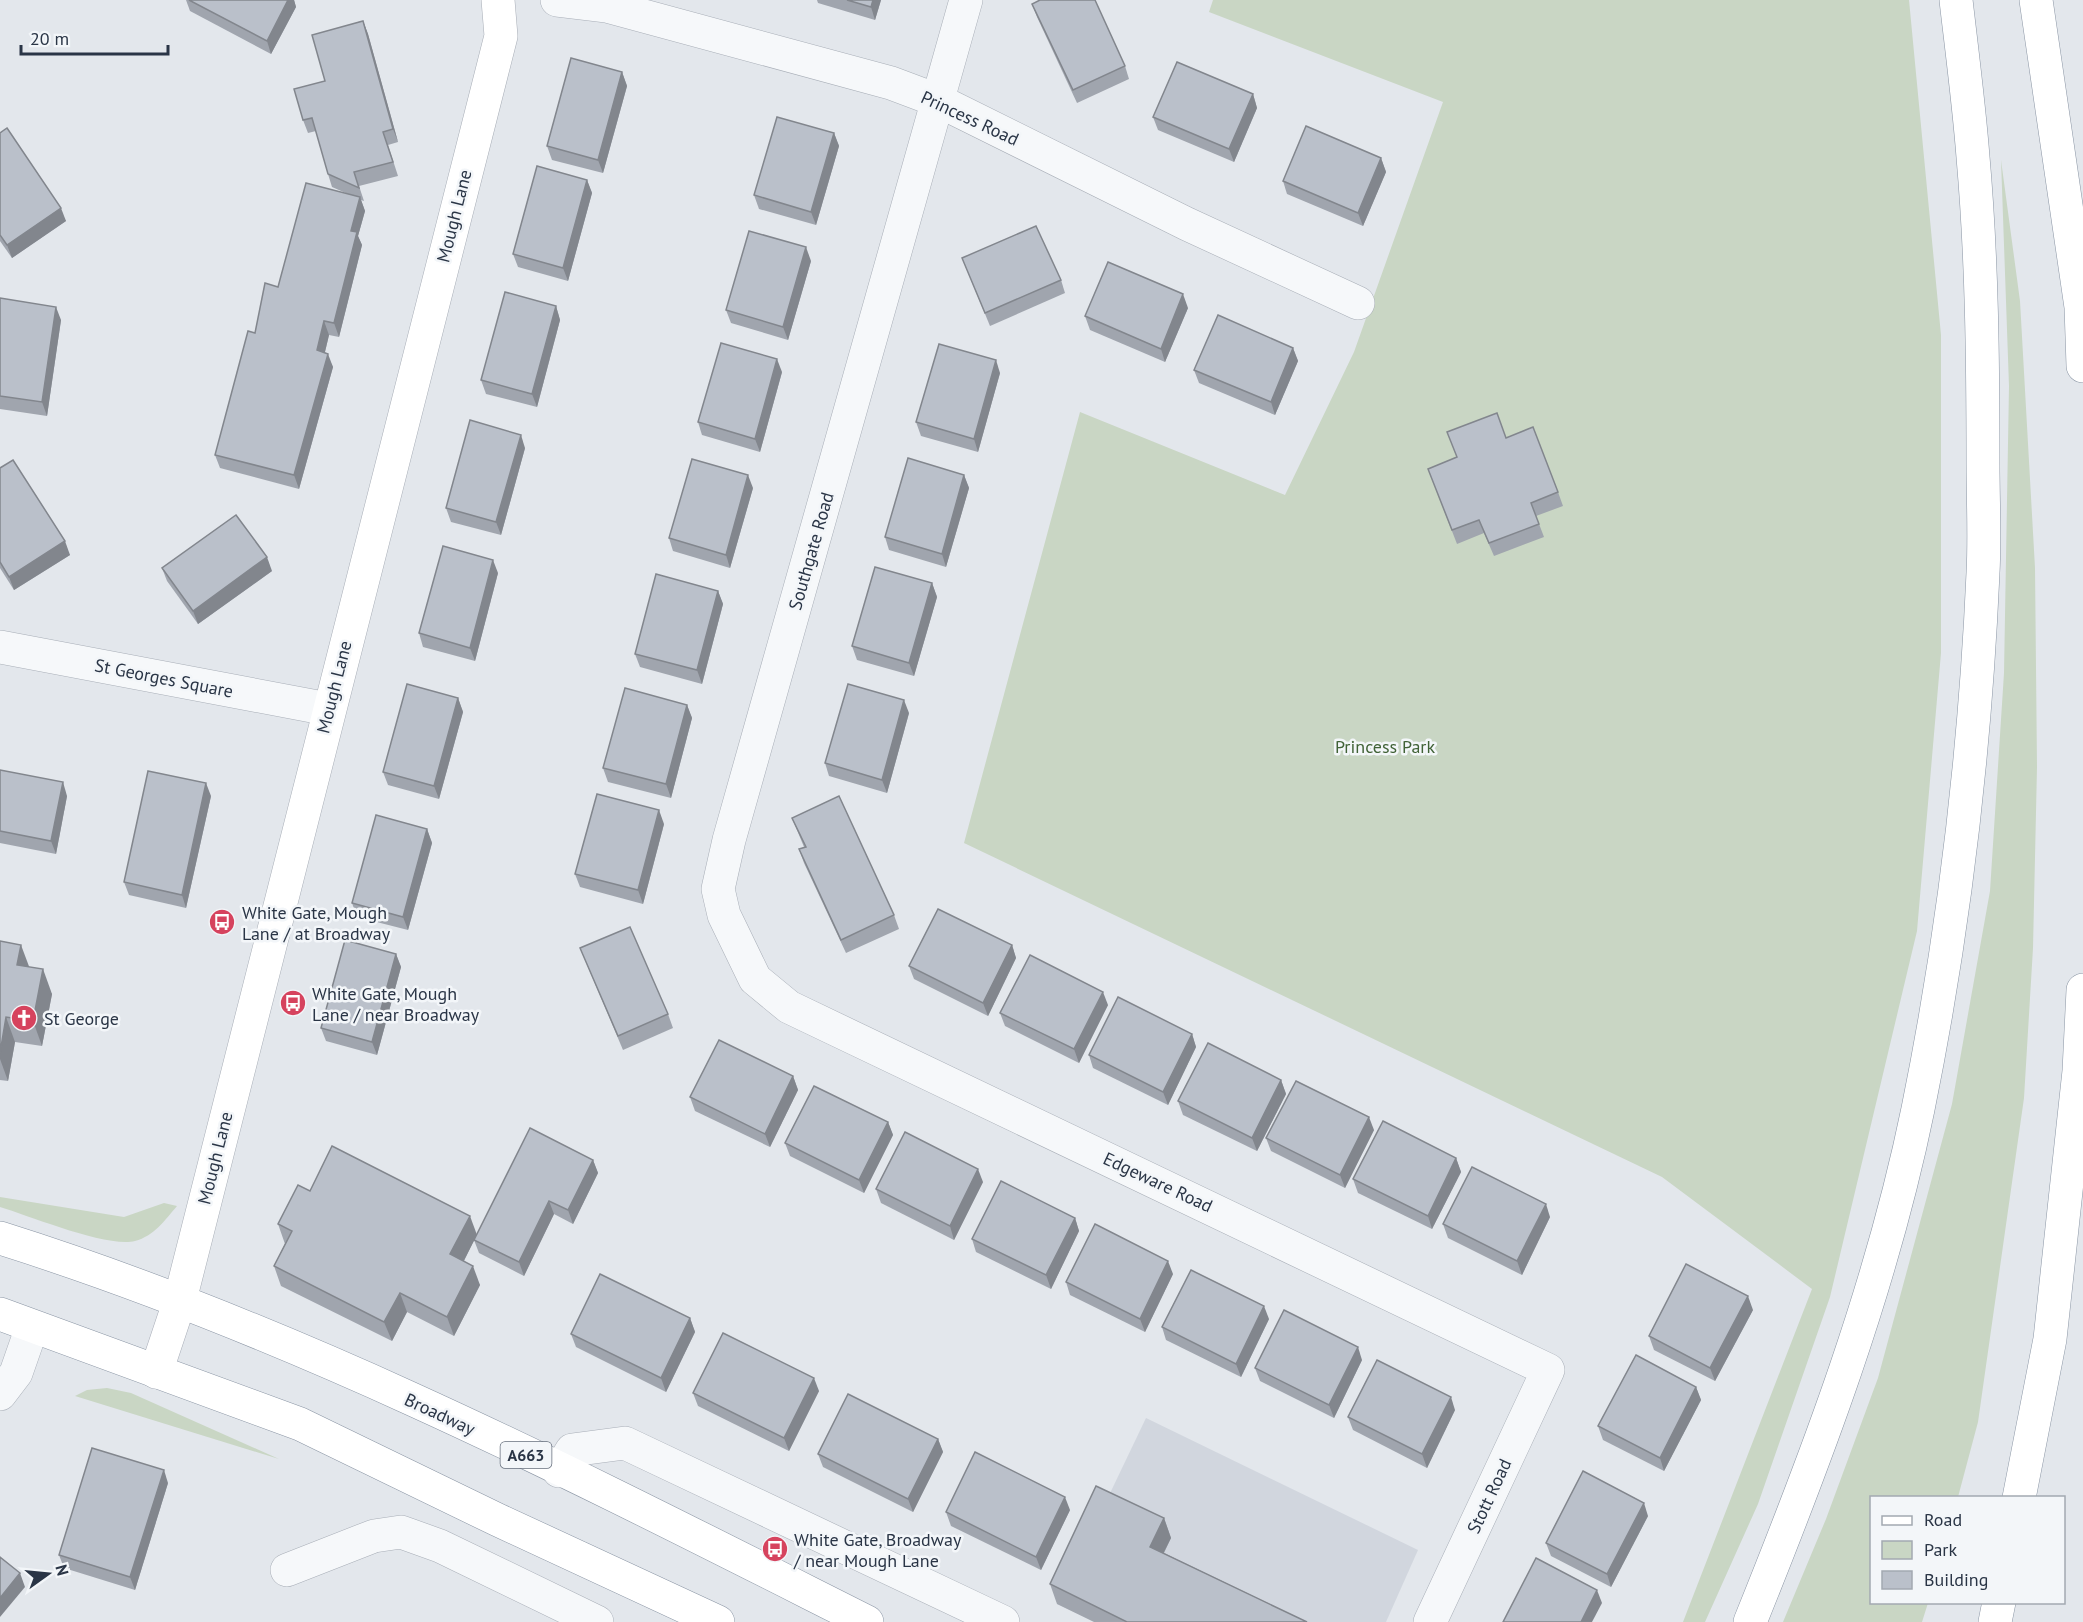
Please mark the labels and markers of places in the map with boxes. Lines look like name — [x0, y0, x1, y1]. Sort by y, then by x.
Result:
place label: White Gate, Mough Lane / at Broadway — [242, 901, 391, 945]
bus stop icon: White Gate, Mough Lane / at Broadway — [207, 907, 237, 937]
place label: White Gate, Mough Lane / near Broadway — [312, 982, 480, 1026]
bus stop icon: White Gate, Mough Lane / near Broadway — [278, 988, 308, 1018]
church icon: St George — [9, 1003, 39, 1033]
place label: St George — [44, 1007, 119, 1030]
place label: White Gate, Broadway / near Mough Lane — [793, 1528, 962, 1572]
bus stop icon: White Gate, Broadway / near Mough Lane — [760, 1534, 790, 1564]

